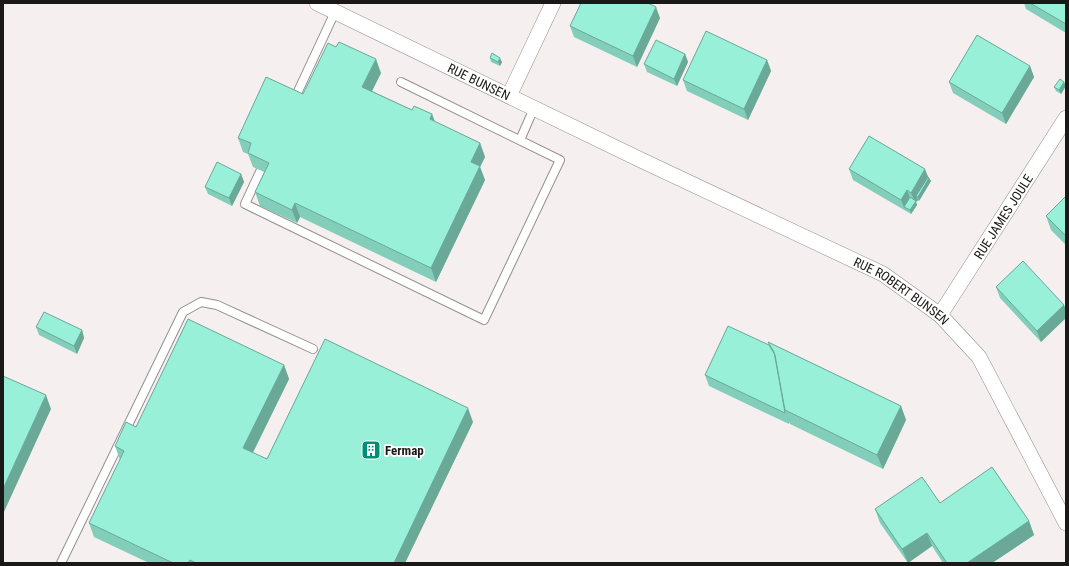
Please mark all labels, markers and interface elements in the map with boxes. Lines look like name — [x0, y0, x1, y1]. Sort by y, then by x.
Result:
street label: RUE BUNSEN — [445, 60, 513, 103]
street label: RUE JAMES JOULE — [970, 171, 1036, 262]
street label: RUE ROBERT BUNSEN — [851, 254, 952, 327]
building icon: Fermap — [360, 439, 382, 461]
place label: Fermap — [385, 443, 424, 458]

